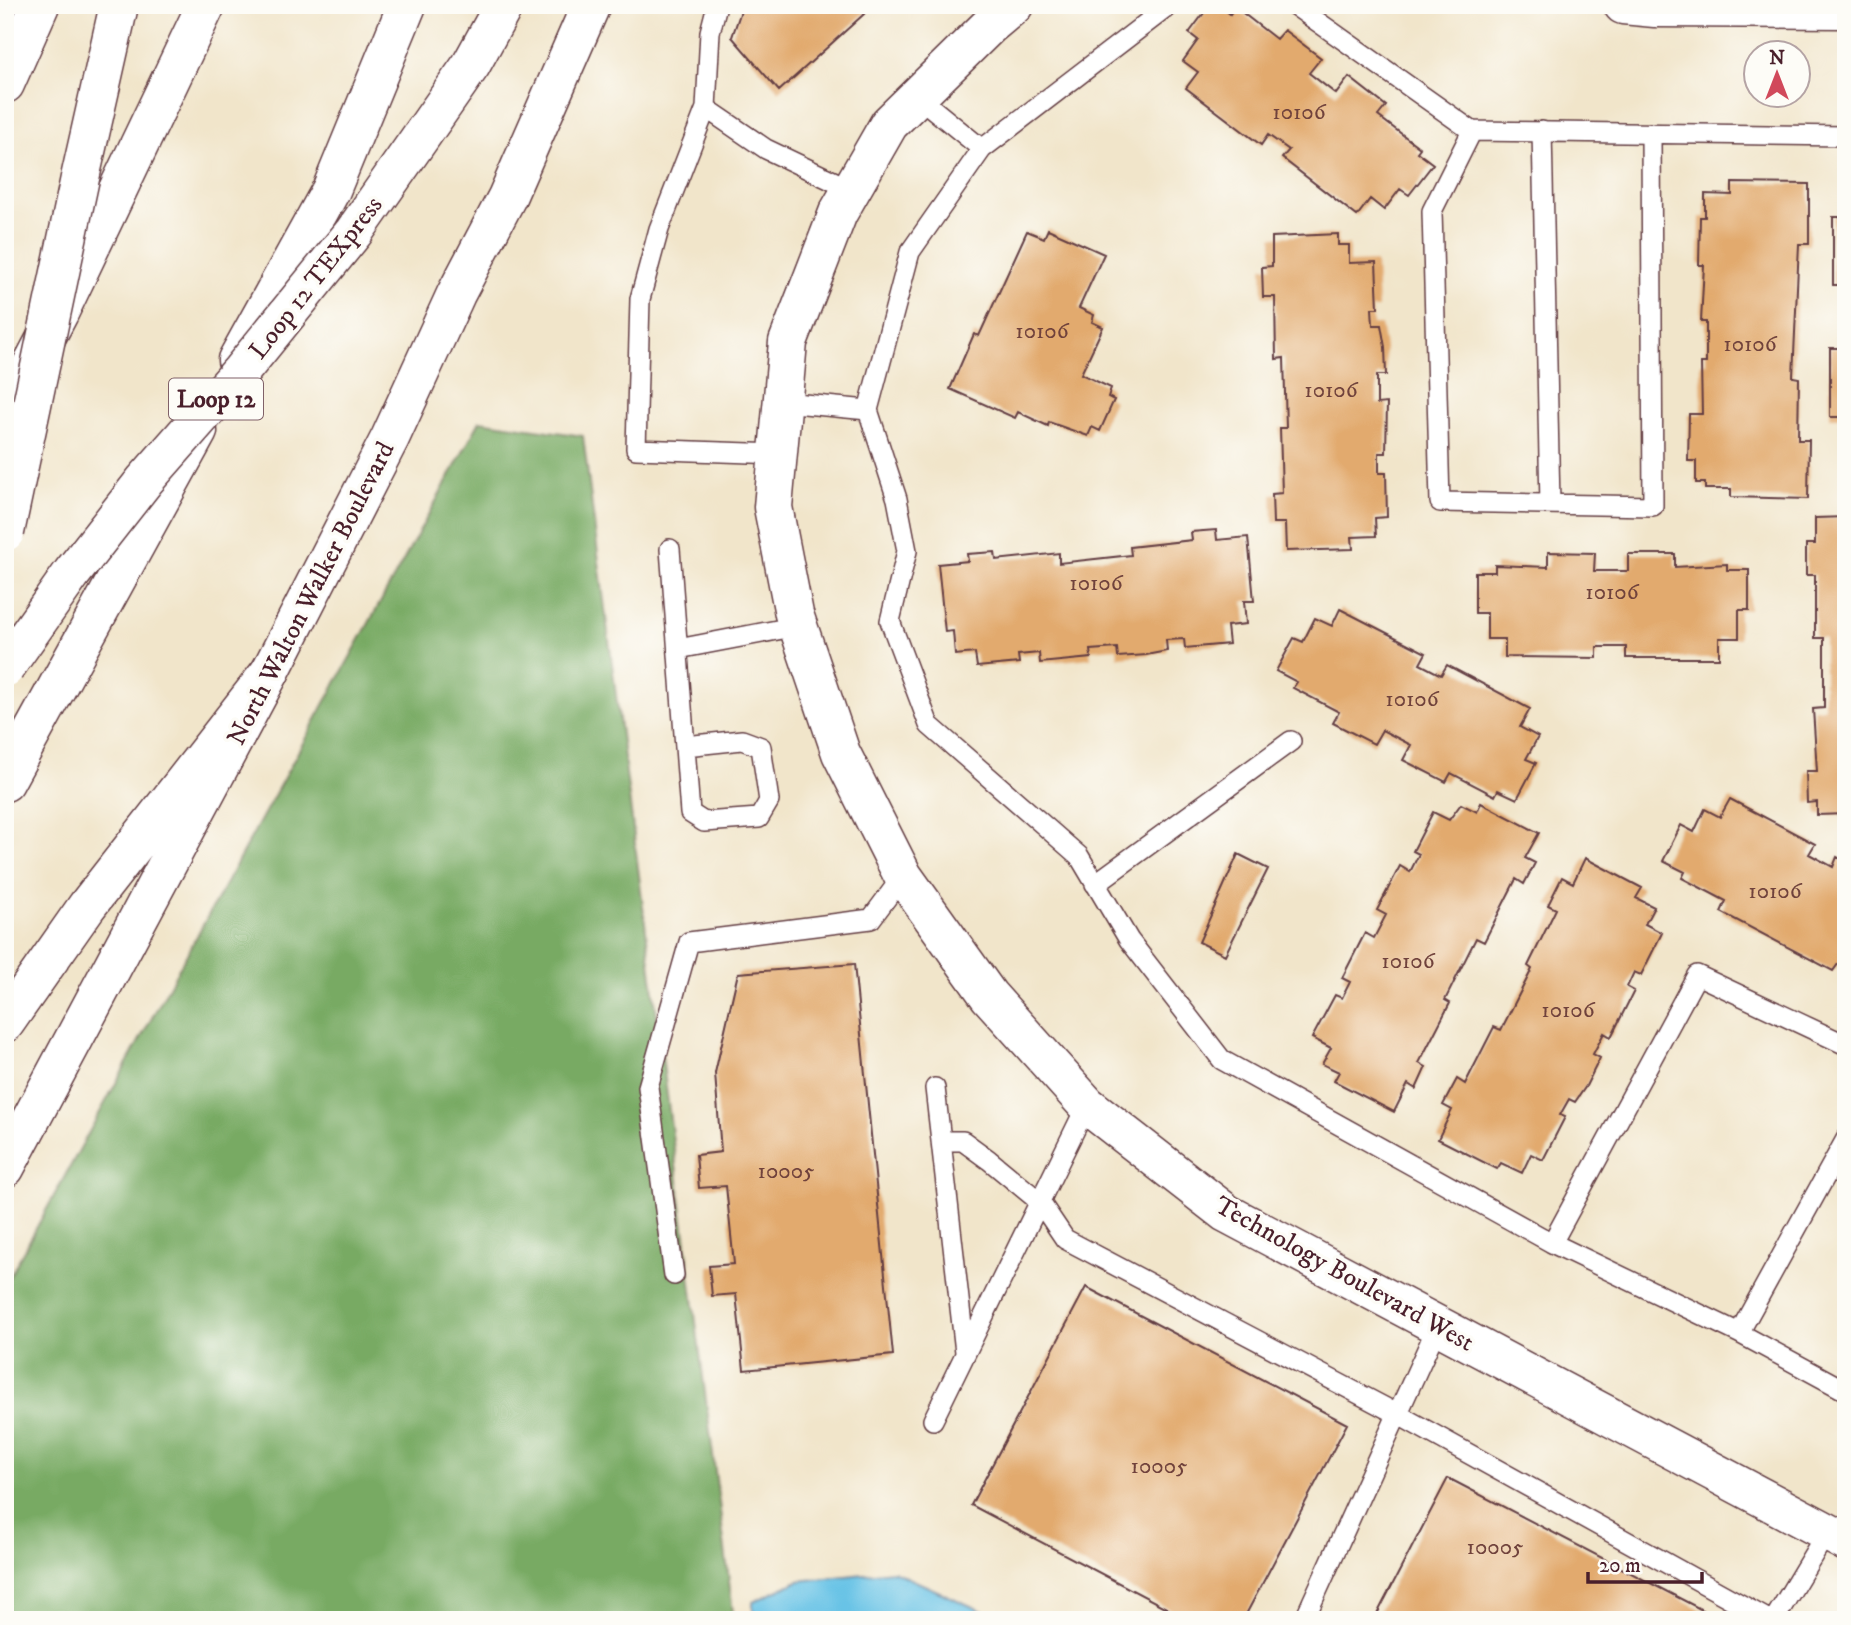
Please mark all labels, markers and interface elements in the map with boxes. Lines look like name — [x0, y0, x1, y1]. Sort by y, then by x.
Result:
north arrow — [1742, 38, 1812, 108]
text: N — [1769, 47, 1785, 70]
house number: 10106 — [1272, 98, 1327, 127]
street label: Loop 12 TEXpress — [242, 190, 390, 366]
house number: 10106 — [1015, 317, 1070, 346]
house number: 10106 — [1723, 330, 1778, 359]
house number: 10106 — [1304, 376, 1359, 405]
road number: Loop 12 — [169, 378, 263, 420]
street label: North Walton Walker Boulevard — [220, 436, 402, 751]
house number: 10106 — [1069, 569, 1124, 598]
house number: 10106 — [1585, 578, 1640, 607]
house number: 10106 — [1385, 685, 1440, 714]
house number: 10106 — [1748, 877, 1803, 906]
house number: 10106 — [1381, 947, 1436, 976]
house number: 10106 — [1541, 996, 1596, 1025]
house number: 10005 — [758, 1157, 814, 1186]
street label: Technology Boulevard West — [1209, 1189, 1480, 1359]
house number: 10005 — [1131, 1452, 1187, 1481]
house number: 10005 — [1467, 1533, 1523, 1562]
scale bar — [1588, 1541, 1702, 1585]
text: 20 m — [1599, 1553, 1641, 1579]

